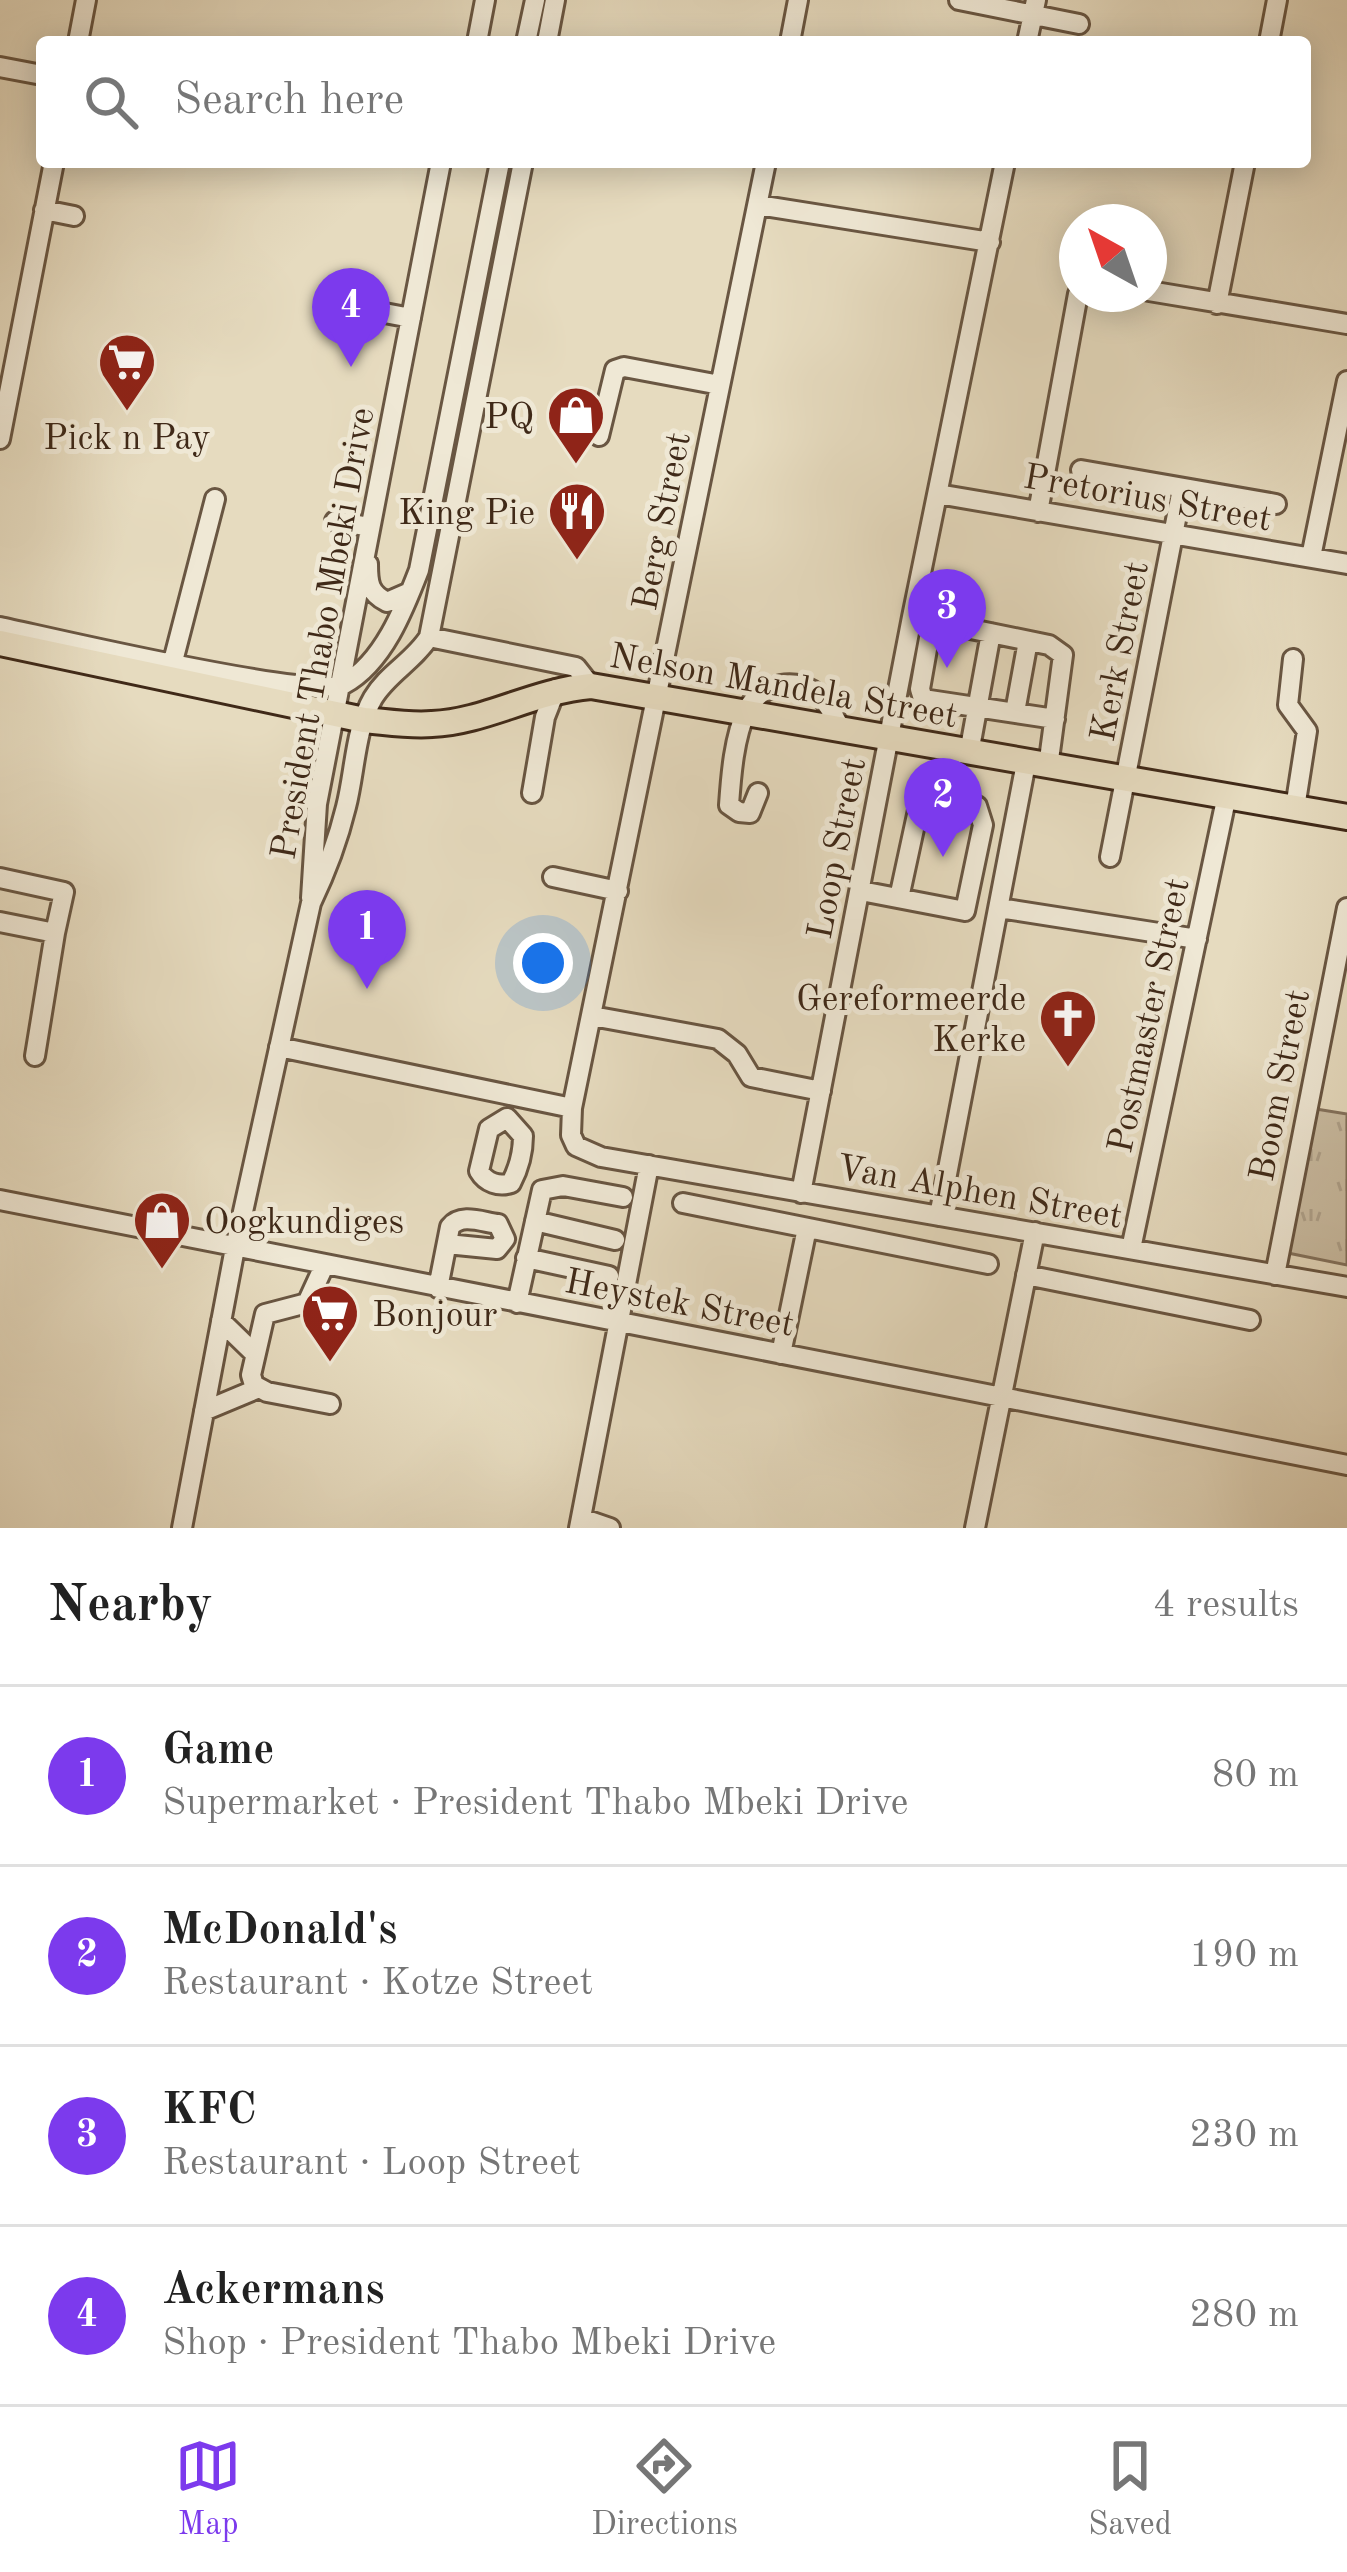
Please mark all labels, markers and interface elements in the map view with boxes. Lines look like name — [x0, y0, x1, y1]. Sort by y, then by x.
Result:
search box — [36, 36, 1311, 168]
icon: search — [78, 69, 144, 135]
text: Search here — [174, 79, 404, 124]
north arrow — [1059, 204, 1167, 312]
pin: 4 — [312, 268, 390, 367]
supermarket icon: Pick n Pay — [96, 331, 158, 413]
shop icon: PQ — [545, 384, 607, 466]
place label: PQ — [484, 401, 534, 437]
street label: President Thabo Mbeki Drive — [267, 405, 382, 862]
place label: Pick n Pay — [43, 422, 211, 458]
street label: Berg Street — [629, 429, 699, 614]
street label: Pretorius Street — [1021, 460, 1274, 539]
restaurant icon: King Pie — [546, 480, 608, 562]
place label: King Pie — [398, 497, 535, 533]
street label: Kerk Street — [1087, 559, 1157, 745]
pin: 3 — [908, 569, 986, 668]
street label: Nelson Mandela Street — [606, 640, 960, 736]
street label: Loop Street — [804, 755, 874, 942]
pin: 2 — [904, 758, 982, 857]
street label: Postmaster Street — [1104, 875, 1198, 1157]
pin: 1 — [328, 890, 406, 989]
your location — [513, 933, 573, 993]
place label: Gereformeerde Kerke — [796, 983, 1026, 1060]
church icon: Gereformeerde Kerke — [1037, 987, 1099, 1069]
street label: Boom Street — [1246, 987, 1318, 1185]
street label: Van Alphen Street — [834, 1151, 1125, 1237]
shop icon: Oogkundiges — [131, 1189, 193, 1271]
place label: Oogkundiges — [204, 1206, 404, 1242]
street label: Heystek Street — [561, 1265, 797, 1345]
supermarket icon: Bonjour — [299, 1282, 361, 1364]
place label: Bonjour — [372, 1299, 498, 1335]
text: Nearby — [48, 1581, 213, 1632]
text: 4 results — [1153, 1586, 1299, 1625]
text: Game — [162, 1729, 275, 1774]
text: 1 — [76, 1756, 98, 1795]
text: 80 m — [1212, 1756, 1299, 1795]
text: Supermarket · President Thabo Mbeki Drive — [162, 1784, 908, 1823]
text: McDonald's — [162, 1909, 397, 1954]
text: 2 — [76, 1936, 98, 1975]
text: 190 m — [1189, 1936, 1299, 1975]
text: Restaurant · Kotze Street — [162, 1964, 593, 2003]
text: KFC — [162, 2089, 257, 2134]
text: 3 — [76, 2116, 98, 2155]
text: 230 m — [1189, 2116, 1299, 2155]
text: Restaurant · Loop Street — [162, 2144, 581, 2183]
text: Ackermans — [162, 2269, 385, 2314]
text: 4 — [76, 2296, 98, 2335]
text: 280 m — [1189, 2296, 1299, 2335]
text: Shop · President Thabo Mbeki Drive — [162, 2324, 776, 2363]
tab: Map — [175, 2433, 241, 2546]
tab: Directions — [591, 2433, 738, 2546]
tab: Saved — [1088, 2433, 1172, 2546]

